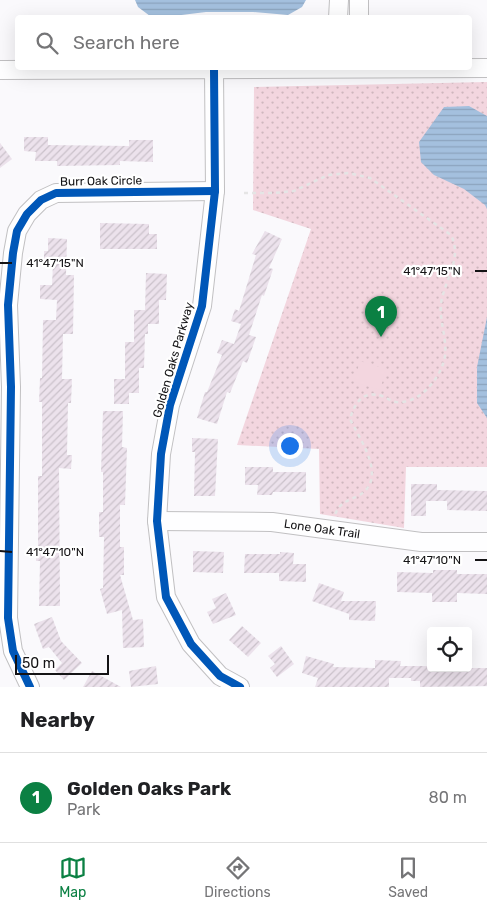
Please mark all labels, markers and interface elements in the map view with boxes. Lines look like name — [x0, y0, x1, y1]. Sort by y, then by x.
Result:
search box — [15, 15, 472, 70]
icon: search — [33, 29, 61, 57]
text: Search here — [73, 31, 180, 54]
street label: Burr Oak Circle — [60, 173, 143, 189]
text: 41°47'15"N — [26, 256, 84, 270]
text: 41°47'15"N — [403, 264, 461, 278]
pin: 1 — [365, 296, 397, 337]
street label: Golden Oaks Parkway — [150, 300, 196, 419]
your location — [277, 433, 303, 459]
street label: Lone Oak Trail — [283, 517, 361, 541]
text: 41°47'10"N — [26, 545, 84, 559]
text: 41°47'10"N — [403, 553, 461, 567]
map controls — [427, 627, 472, 672]
button: locate — [427, 627, 472, 672]
scale bar — [15, 652, 109, 675]
text: 50 m — [22, 655, 55, 672]
text: Nearby — [20, 707, 95, 732]
text: Golden Oaks Park — [67, 777, 231, 800]
text: 1 — [32, 788, 40, 807]
text: 80 m — [429, 788, 467, 807]
text: Park — [67, 800, 100, 819]
tab: Map — [59, 854, 87, 901]
tab: Directions — [204, 854, 271, 901]
tab: Saved — [388, 854, 428, 901]

